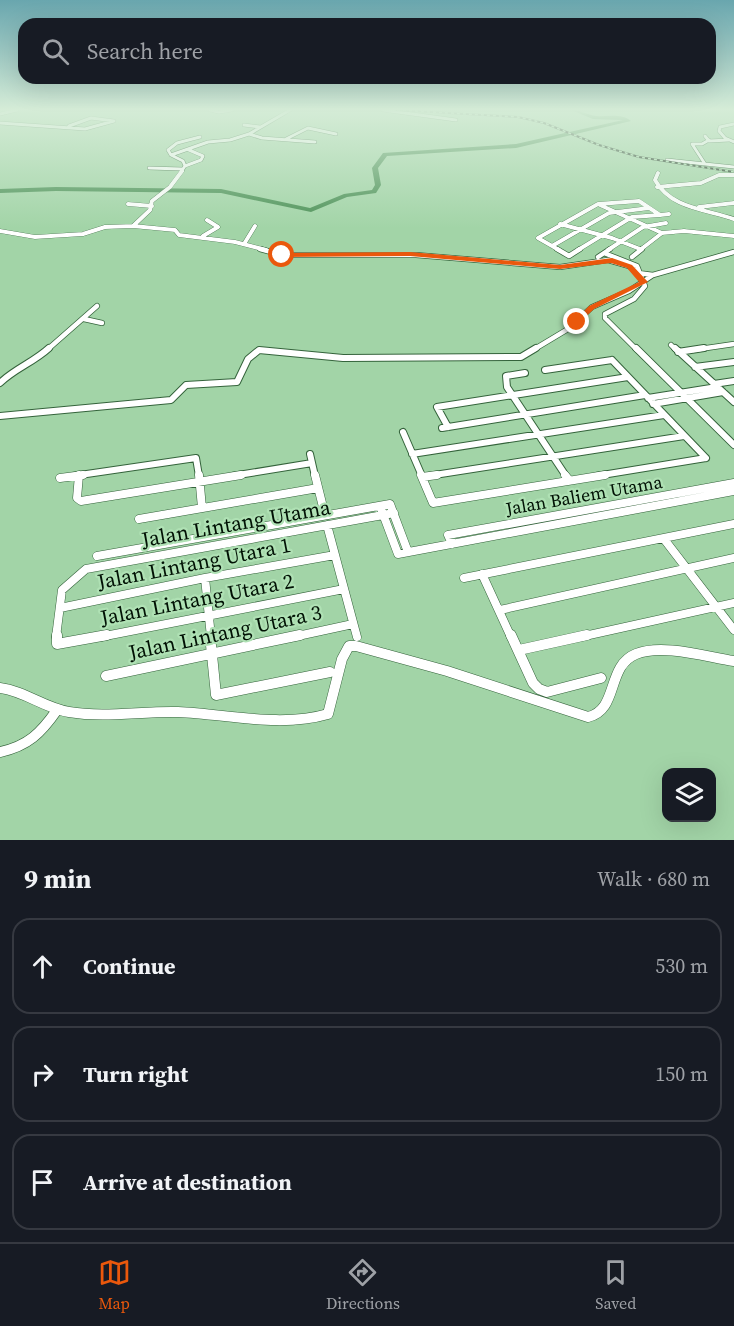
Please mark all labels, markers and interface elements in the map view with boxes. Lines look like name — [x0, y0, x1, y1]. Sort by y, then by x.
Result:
search box — [18, 18, 716, 84]
icon: search — [39, 35, 72, 68]
text: Search here — [87, 36, 203, 66]
route start — [268, 241, 294, 267]
route end — [563, 308, 589, 334]
street label: Jalan Baliem Utama — [503, 469, 665, 521]
street label: Jalan Lintang Utama — [138, 492, 333, 554]
street label: Jalan Lintang Utara 1 — [94, 530, 293, 596]
street label: Jalan Lintang Utara 2 — [97, 566, 296, 632]
street label: Jalan Lintang Utara 3 — [125, 597, 324, 667]
map controls — [662, 768, 716, 822]
button: layers — [662, 768, 716, 822]
text: 9 min — [24, 861, 91, 897]
text: Walk · 680 m — [597, 865, 710, 893]
icon: ahead — [26, 950, 59, 983]
text: Continue — [83, 951, 176, 981]
text: 530 m — [655, 952, 708, 980]
icon: right — [26, 1058, 59, 1091]
text: Turn right — [83, 1059, 188, 1089]
text: 150 m — [655, 1060, 708, 1088]
icon: arrive — [26, 1166, 59, 1199]
text: Arrive at destination — [83, 1167, 292, 1197]
tab: Map — [98, 1256, 131, 1314]
tab: Directions — [326, 1256, 400, 1314]
tab: Saved — [595, 1256, 636, 1314]

